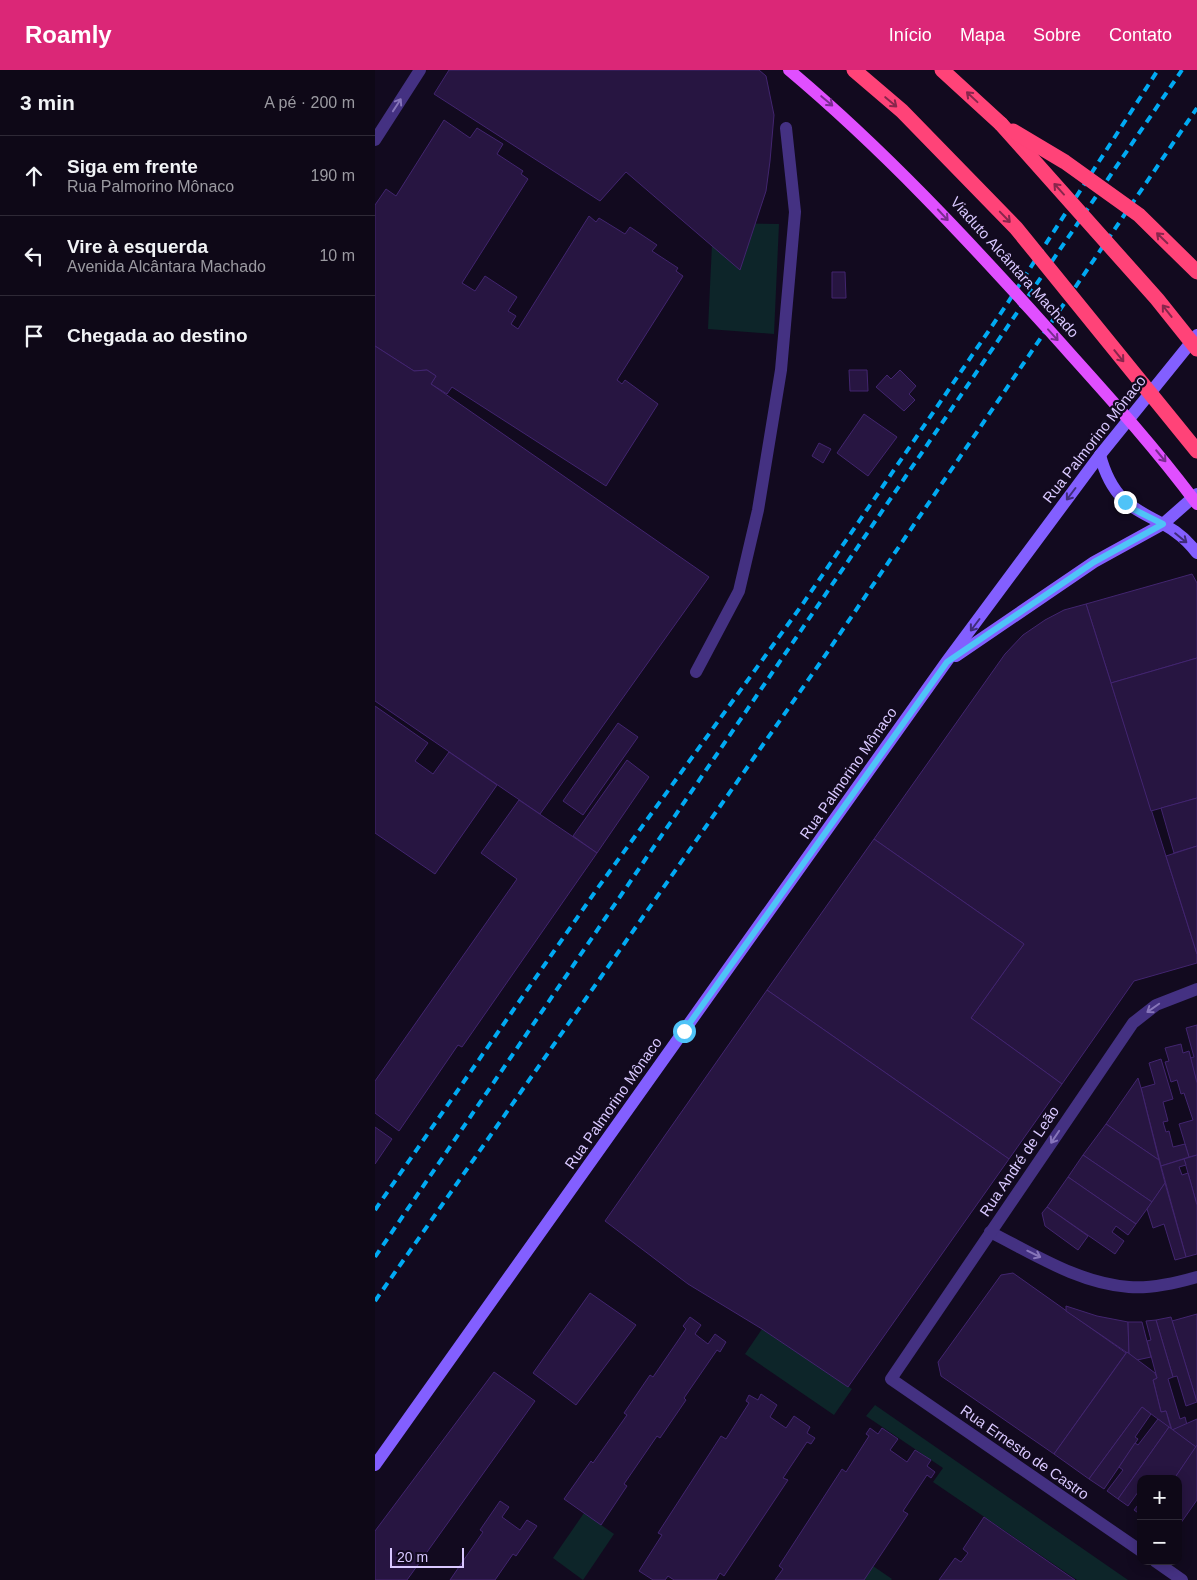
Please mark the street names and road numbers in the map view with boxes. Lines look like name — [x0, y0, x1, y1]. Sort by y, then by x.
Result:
street label: Viaduto Alcântara Machado — [947, 193, 1083, 341]
street label: Rua Palmorino Mônaco — [1039, 372, 1149, 506]
street label: Rua Palmorino Mônaco — [796, 704, 900, 842]
street label: Rua Palmorino Mônaco — [561, 1034, 665, 1172]
street label: Rua André de Leão — [976, 1103, 1062, 1219]
street label: Rua Ernesto de Castro — [958, 1401, 1092, 1503]

